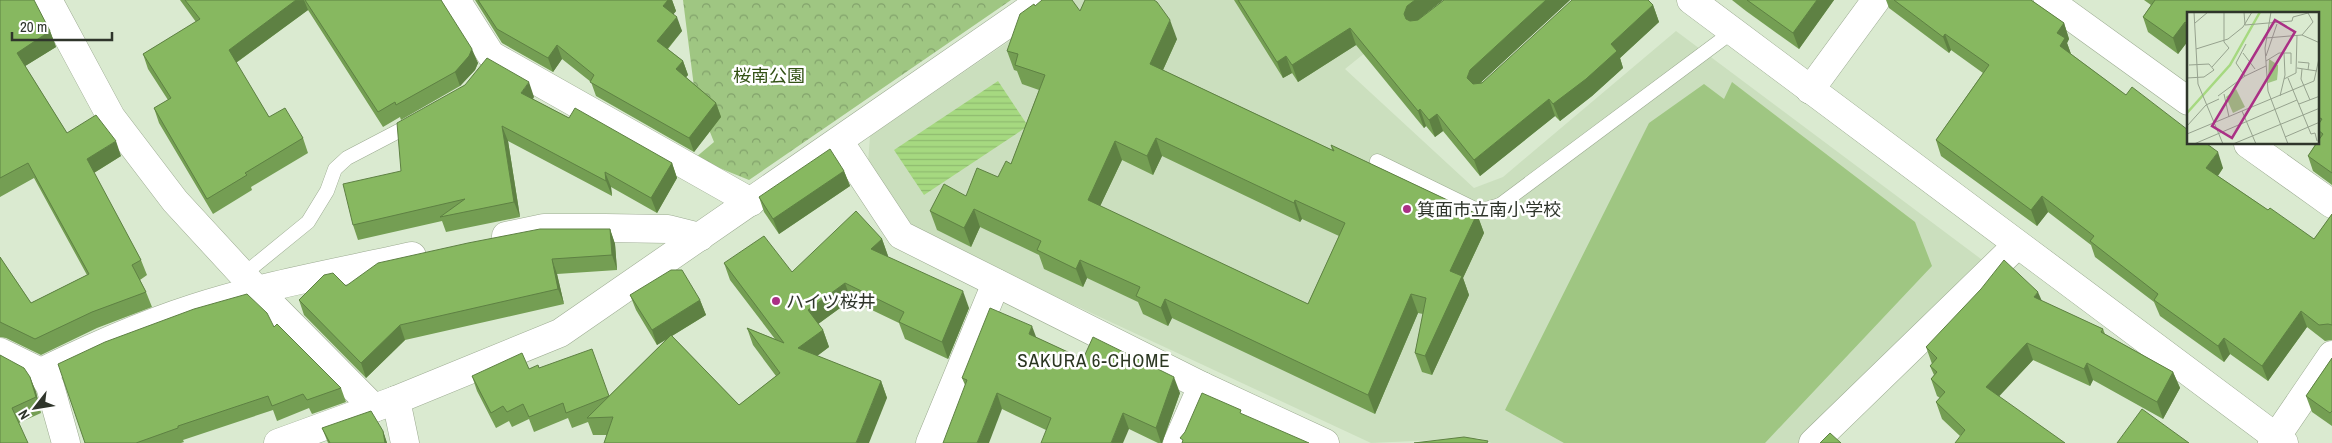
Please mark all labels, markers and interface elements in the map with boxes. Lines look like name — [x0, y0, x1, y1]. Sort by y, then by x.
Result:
scale bar — [12, 10, 112, 42]
inset map — [2187, 12, 2320, 145]
text: 20 m — [20, 16, 47, 37]
park label: 桜南公園 — [733, 63, 805, 88]
place label: 箕面市立南小学校 — [1417, 197, 1561, 222]
marker: 箕面市立南小学校 — [1401, 203, 1413, 215]
place label: ハイツ桜井 — [786, 289, 876, 314]
marker: ハイツ桜井 — [770, 295, 782, 307]
district label: SAKURA 6-CHOME — [1017, 347, 1171, 373]
north arrow — [10, 383, 60, 433]
text: N — [14, 407, 34, 423]

